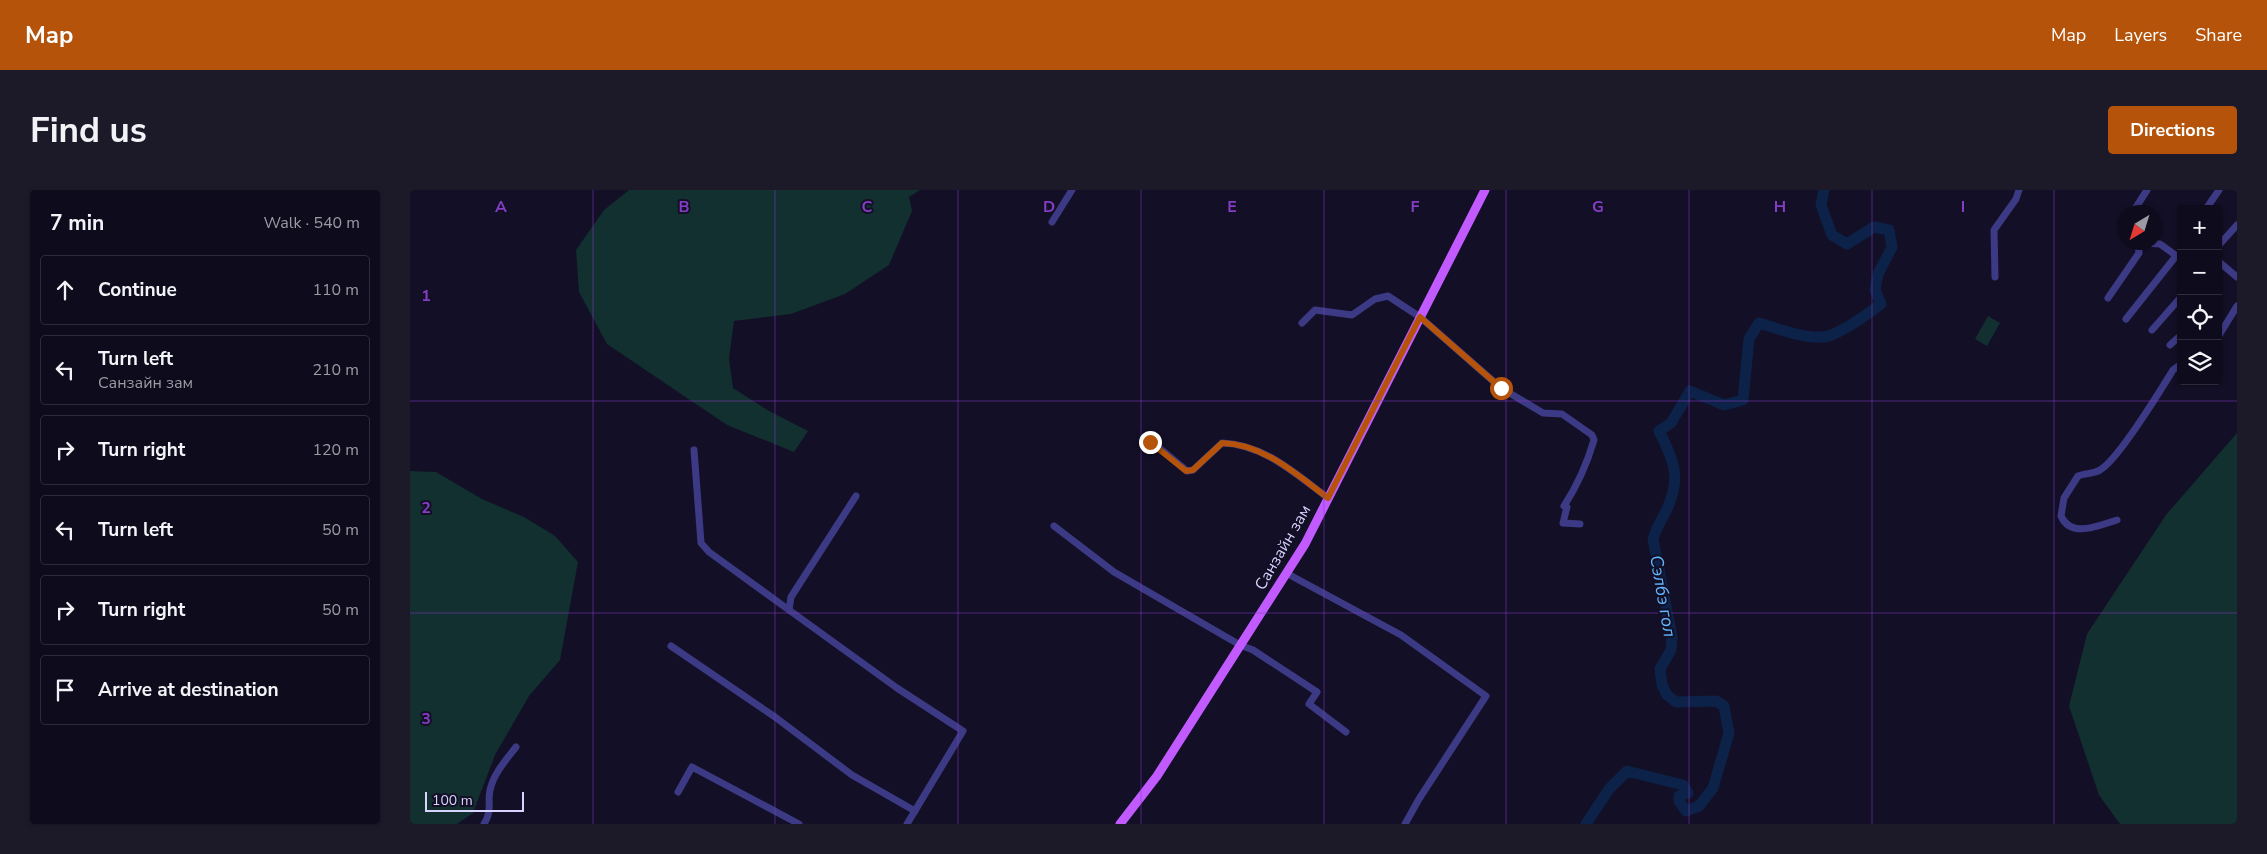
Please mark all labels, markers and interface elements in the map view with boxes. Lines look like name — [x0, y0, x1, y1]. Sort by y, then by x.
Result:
text: Map — [25, 19, 73, 51]
text: Map — [2051, 23, 2086, 47]
text: Layers — [2114, 23, 2167, 47]
text: Share — [2195, 23, 2242, 47]
button: Directions — [2108, 106, 2237, 154]
text: Find us — [30, 107, 147, 154]
text: A — [495, 196, 507, 218]
text: B — [678, 196, 690, 218]
text: C — [862, 196, 873, 218]
text: D — [1043, 196, 1055, 218]
text: E — [1227, 196, 1237, 218]
text: F — [1411, 196, 1420, 218]
text: G — [1592, 196, 1604, 218]
text: H — [1774, 196, 1786, 218]
text: I — [1961, 196, 1965, 218]
north arrow — [2117, 205, 2162, 250]
map controls — [2177, 205, 2222, 385]
button: + — [2177, 205, 2222, 250]
text: 7 min — [50, 209, 104, 237]
text: Walk · 540 m — [264, 212, 360, 234]
button: − — [2177, 250, 2222, 295]
icon: ahead — [51, 276, 79, 304]
text: Continue — [98, 277, 177, 303]
text: 110 m — [312, 279, 359, 301]
text: 1 — [421, 285, 431, 307]
button: locate — [2177, 295, 2222, 340]
button: layers — [2177, 340, 2222, 385]
text: Turn left — [98, 346, 173, 372]
icon: left — [51, 356, 79, 384]
text: 210 m — [312, 359, 359, 381]
text: Санзайн зам — [98, 372, 193, 394]
route start — [1490, 377, 1513, 400]
route end — [1139, 431, 1162, 454]
icon: right — [51, 436, 79, 464]
text: Turn right — [98, 437, 185, 463]
text: 120 m — [312, 439, 359, 461]
text: 2 — [421, 497, 431, 519]
street label: Санзайн зам — [1250, 501, 1316, 594]
icon: left — [51, 516, 79, 544]
text: Turn left — [98, 517, 173, 543]
text: 50 m — [322, 519, 359, 541]
water label: Сэлбэ гол — [1644, 553, 1682, 639]
icon: right — [51, 596, 79, 624]
text: Turn right — [98, 597, 185, 623]
text: 50 m — [322, 599, 359, 621]
icon: arrive — [51, 676, 79, 704]
text: Arrive at destination — [98, 677, 279, 703]
text: 3 — [421, 708, 431, 730]
scale bar — [425, 789, 524, 812]
text: 100 m — [432, 791, 473, 810]

